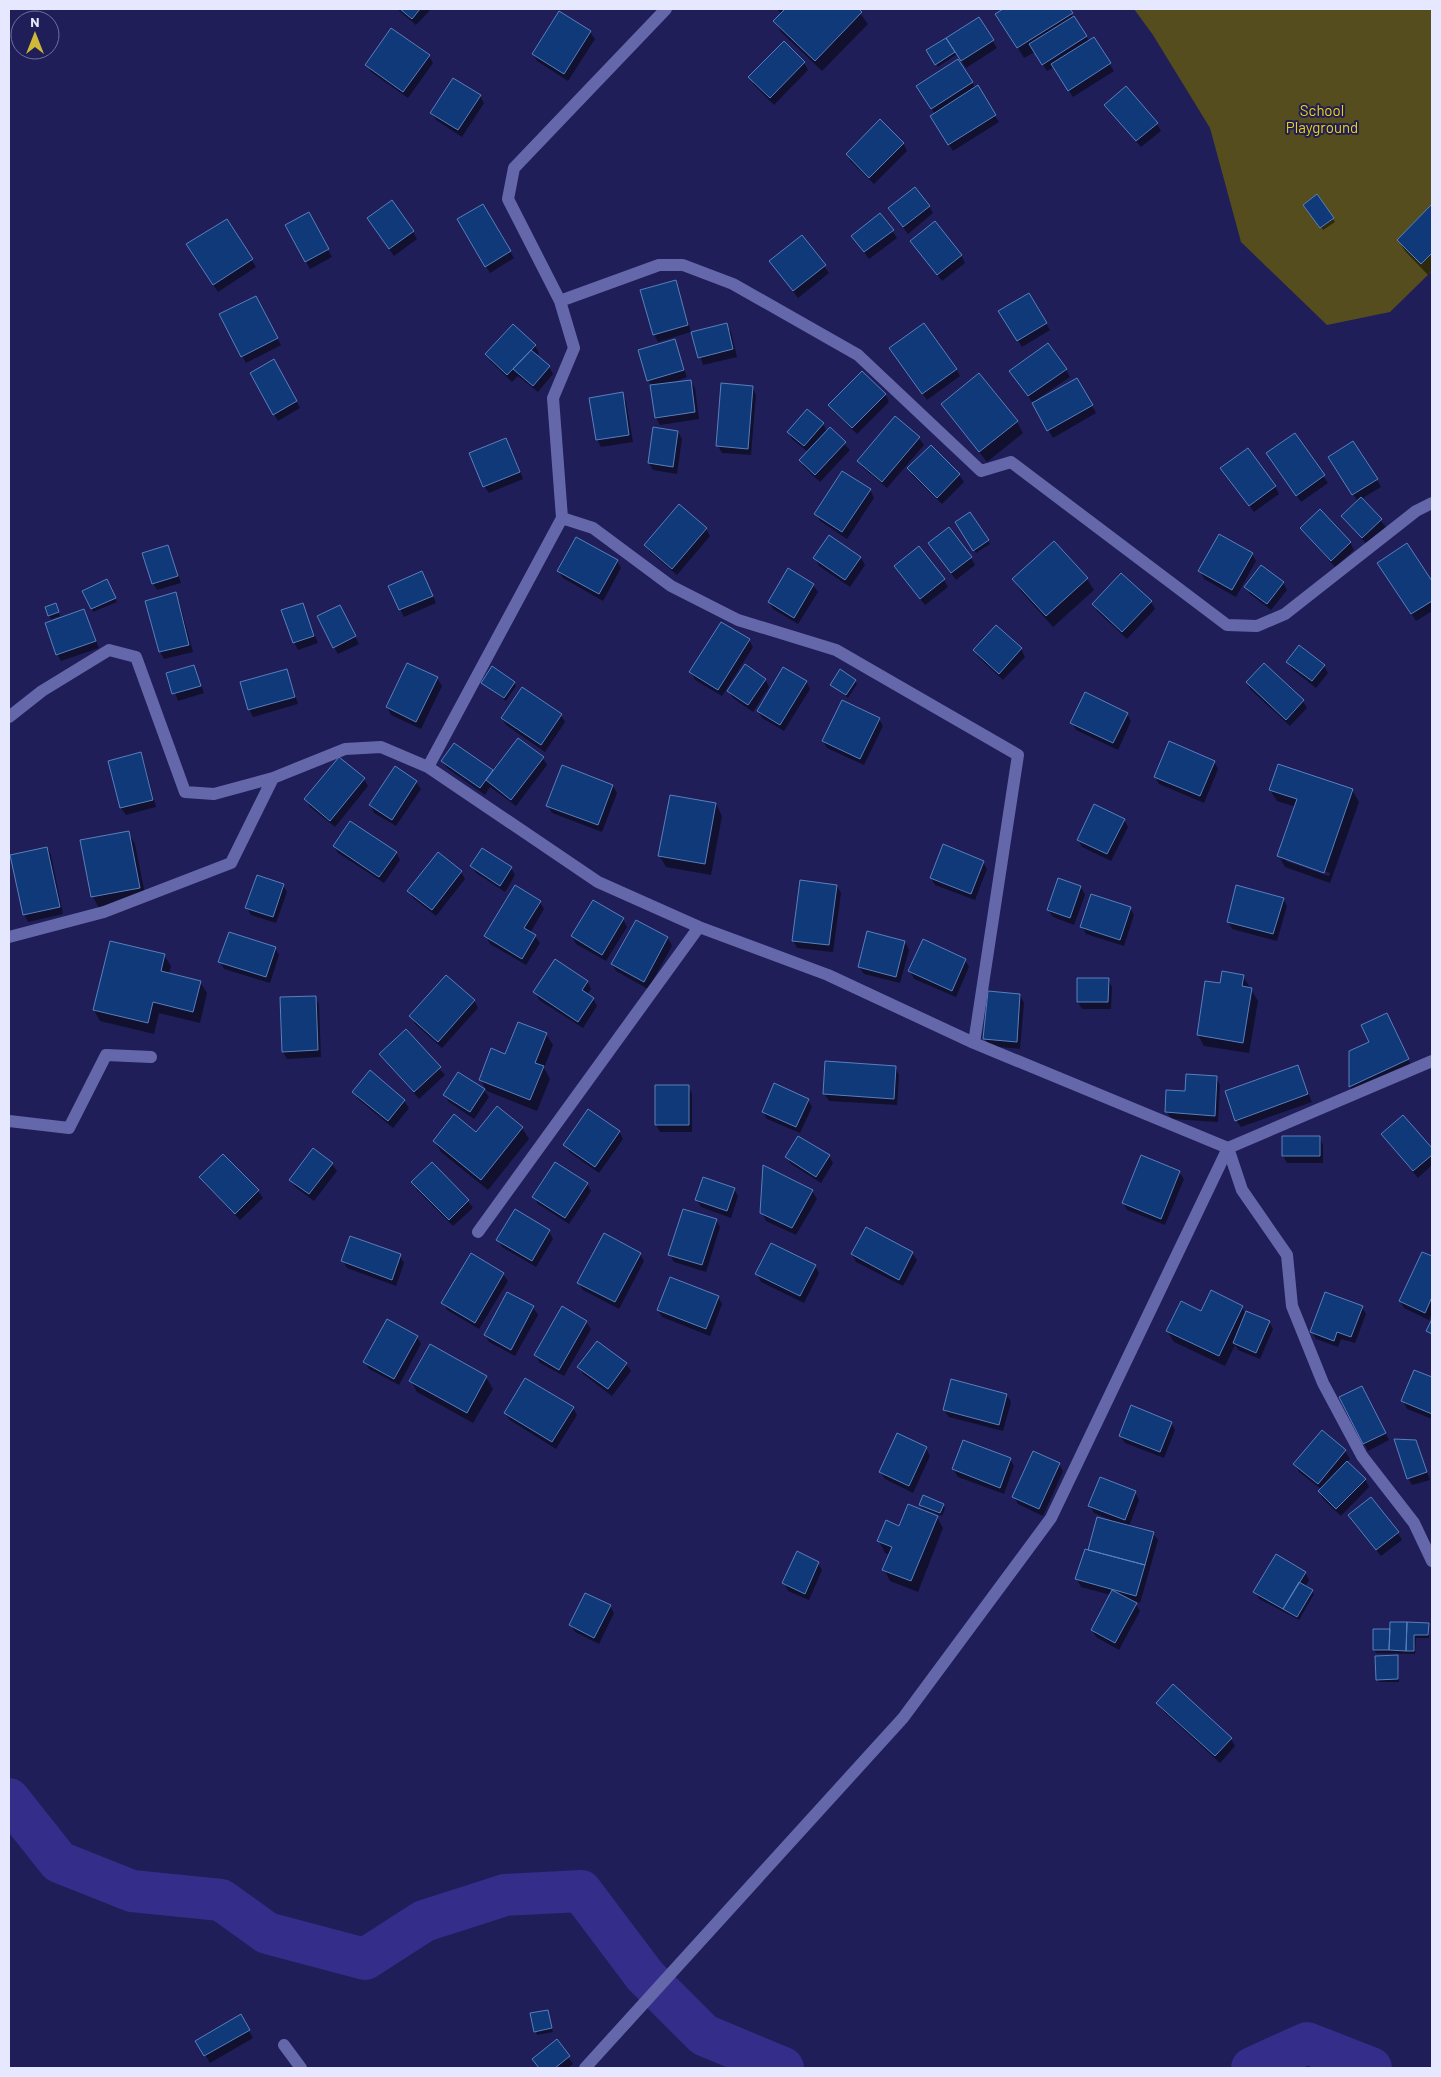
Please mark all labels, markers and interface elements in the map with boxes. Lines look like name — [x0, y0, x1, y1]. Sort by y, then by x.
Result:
north arrow — [10, 10, 60, 60]
text: N — [30, 13, 40, 30]
park label: School Playground — [1286, 101, 1358, 136]

